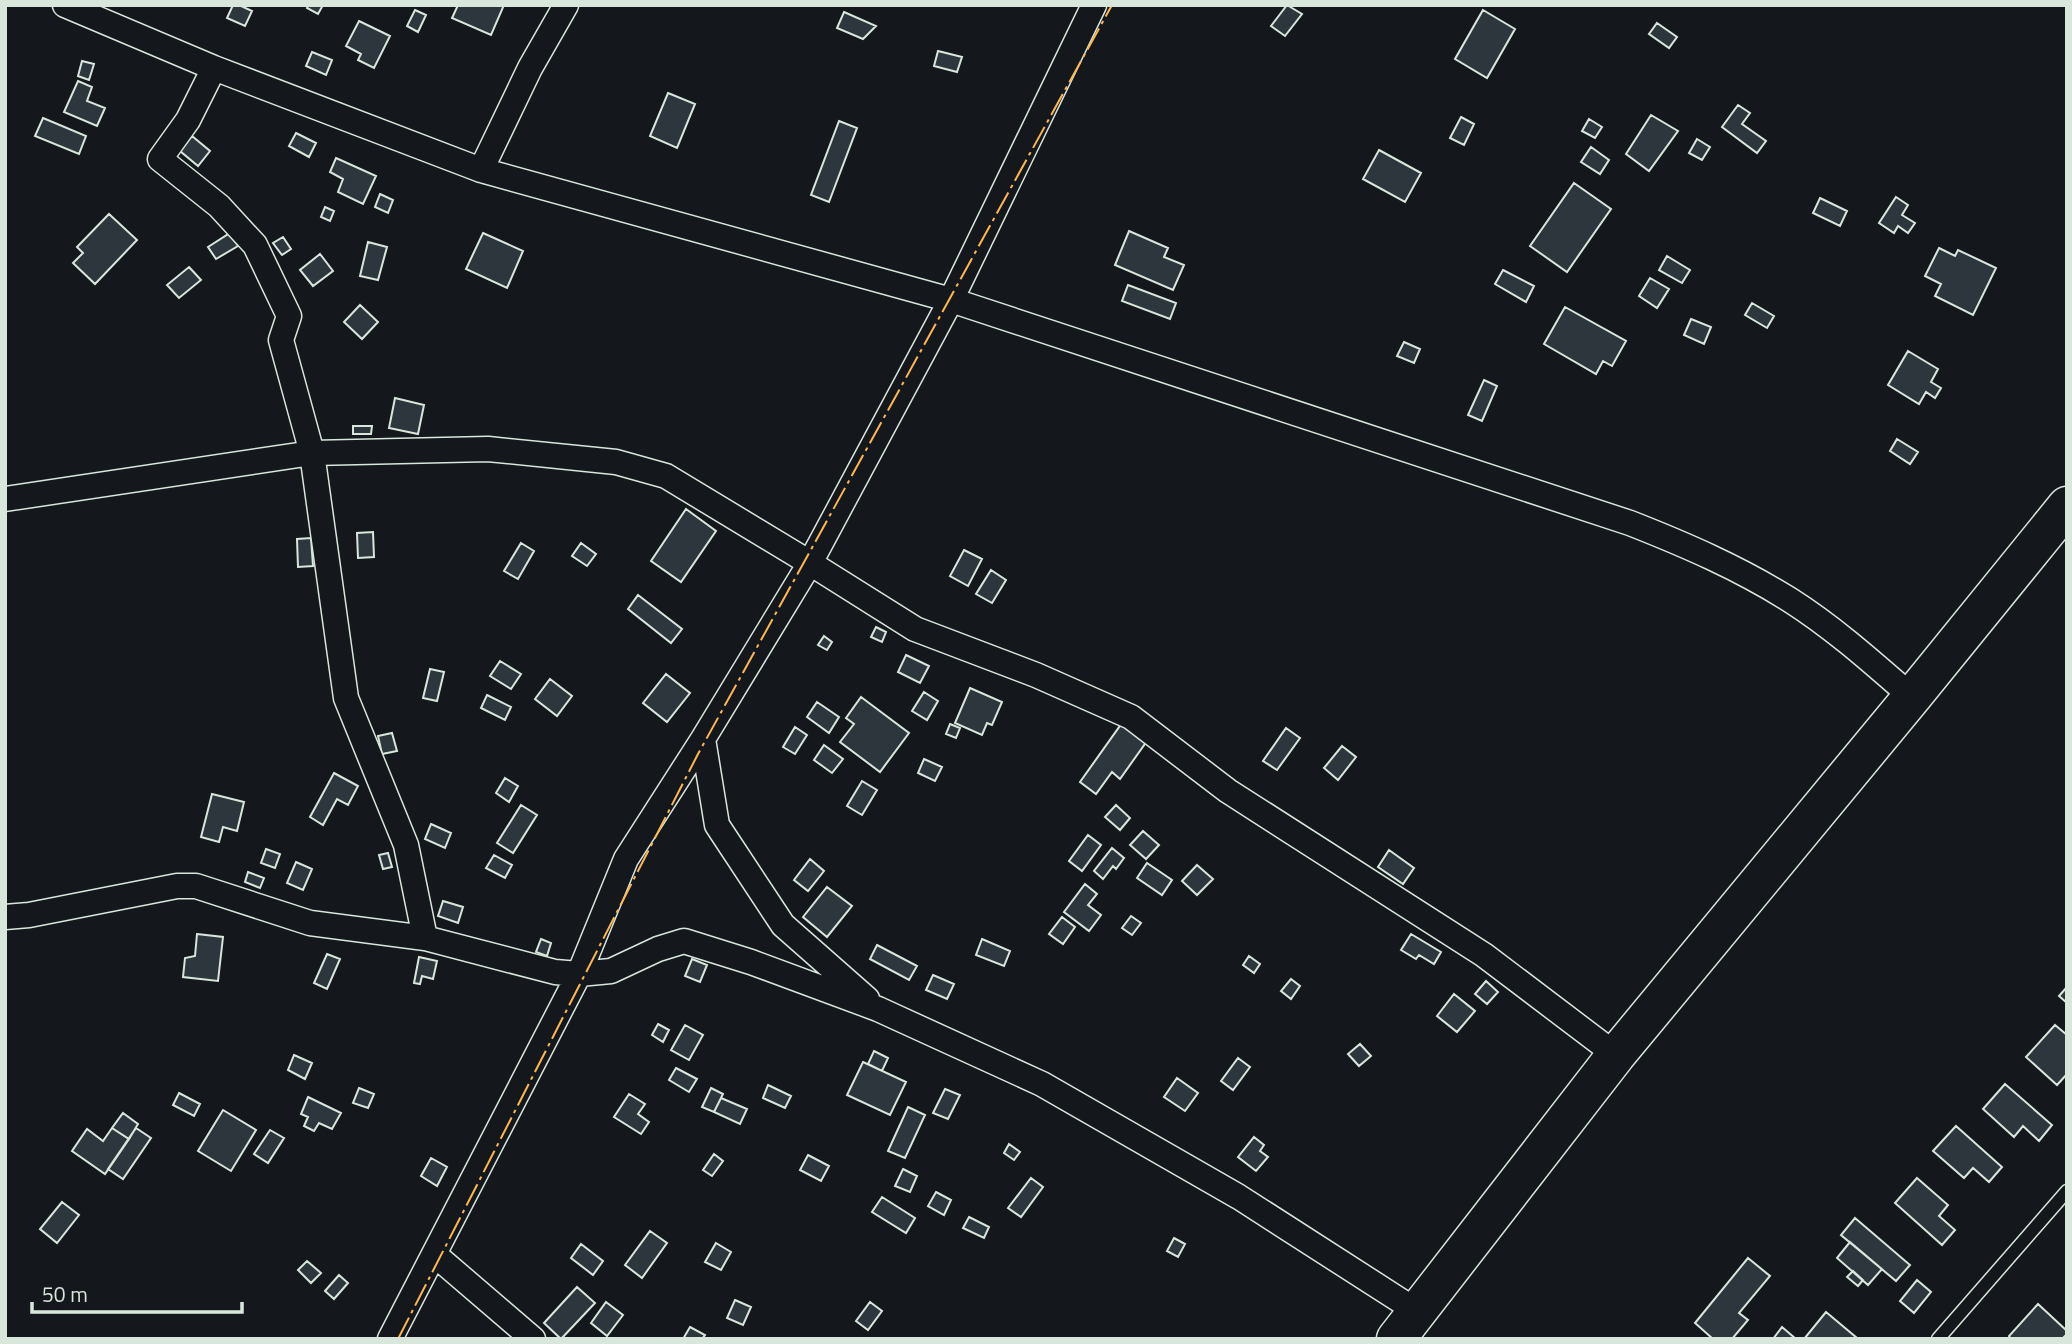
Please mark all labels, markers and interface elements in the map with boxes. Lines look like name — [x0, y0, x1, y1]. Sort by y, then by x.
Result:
scale bar — [32, 1270, 242, 1314]
text: 50 m — [42, 1278, 88, 1310]

